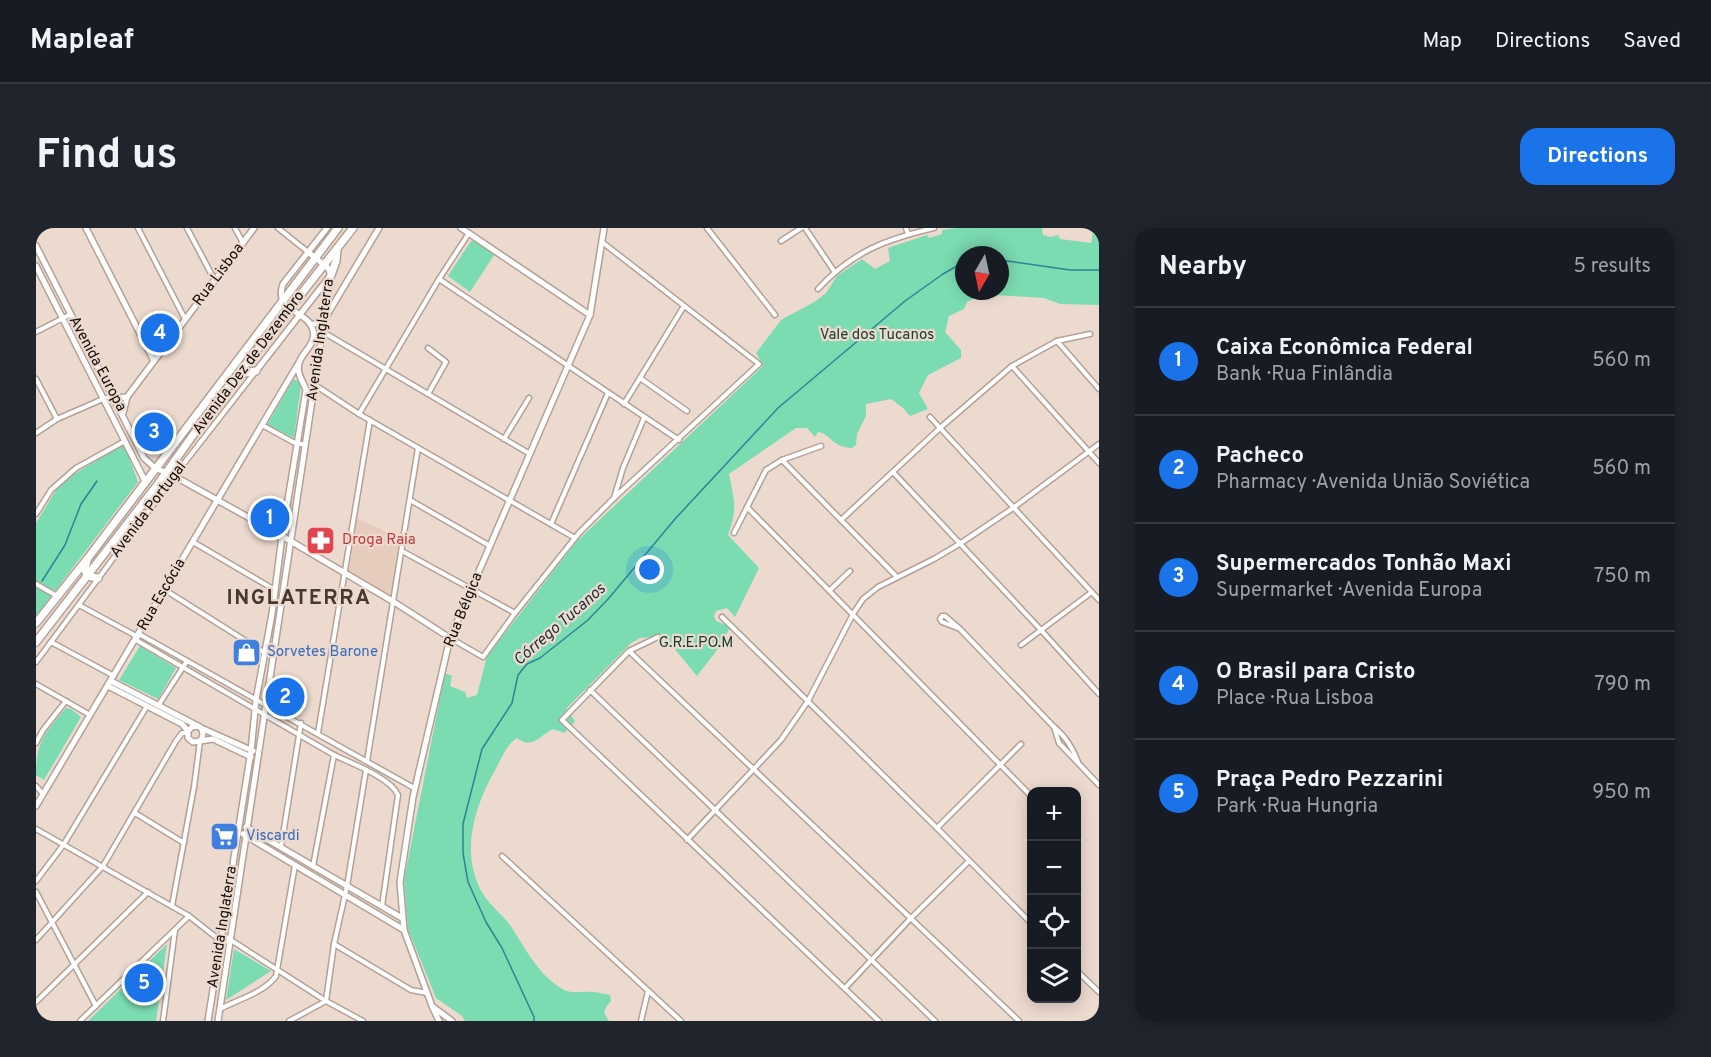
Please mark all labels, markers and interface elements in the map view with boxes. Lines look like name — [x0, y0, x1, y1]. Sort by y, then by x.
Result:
text: Mapleaf — [30, 23, 134, 59]
text: Map — [1422, 28, 1462, 55]
text: Directions — [1495, 28, 1590, 55]
text: Saved — [1623, 28, 1681, 55]
button: Directions — [1520, 128, 1675, 185]
text: Find us — [36, 130, 177, 183]
street label: Rua Lisboa — [189, 240, 249, 310]
north arrow — [955, 246, 1009, 300]
text: Nearby — [1159, 251, 1247, 284]
text: 5 results — [1574, 254, 1651, 280]
street label: Avenida Inglaterra — [303, 278, 339, 402]
street label: Avenida Dez de Dezembro — [189, 287, 309, 439]
pin: 4 — [140, 310, 180, 356]
street label: Avenida Europa — [64, 313, 130, 415]
park label: Vale dos Tucanos — [820, 326, 934, 345]
text: Caixa Econômica Federal — [1216, 335, 1473, 362]
text: 1 — [1175, 348, 1183, 374]
text: 560 m — [1592, 348, 1651, 374]
text: Bank · Rua Finlândia — [1216, 362, 1393, 388]
pin: 3 — [134, 410, 174, 454]
text: Pacheco — [1216, 443, 1304, 470]
text: 2 — [1172, 456, 1185, 482]
text: 560 m — [1592, 456, 1651, 482]
street label: Avenida Portugal — [107, 458, 191, 562]
text: Pharmacy · Avenida União Soviética — [1216, 470, 1530, 496]
pin: 1 — [250, 496, 290, 540]
pharmacy icon: Droga Raia — [305, 524, 337, 556]
place label: Droga Raia — [342, 531, 416, 550]
text: Supermercados Tonhão Maxi — [1216, 551, 1511, 578]
street label: Rua Escócia — [134, 555, 190, 635]
your location — [635, 555, 664, 584]
text: 3 — [1173, 564, 1185, 590]
text: 750 m — [1594, 564, 1651, 590]
street label: Rua Bélgica — [440, 570, 488, 650]
text: Supermarket · Avenida Europa — [1216, 578, 1482, 604]
water label: Córrego Tucanos — [510, 579, 611, 671]
district label: INGLATERRA — [227, 585, 372, 612]
park label: G.R.E.PO.M — [659, 634, 733, 653]
shop icon: Sorvetes Barone — [230, 636, 262, 668]
place label: Sorvetes Barone — [267, 643, 378, 662]
text: O Brasil para Cristo — [1216, 659, 1415, 686]
text: 4 — [1172, 672, 1185, 698]
text: 790 m — [1594, 672, 1651, 698]
pin: 2 — [266, 674, 304, 720]
text: Place · Rua Lisboa — [1216, 686, 1374, 712]
text: Praça Pedro Pezzarini — [1216, 767, 1443, 794]
text: 5 — [1172, 780, 1185, 806]
text: 950 m — [1592, 780, 1651, 806]
map controls — [1027, 787, 1081, 1003]
button: + — [1027, 787, 1081, 841]
text: Park · Rua Hungria — [1216, 794, 1378, 820]
supermarket icon: Viscardi — [209, 820, 241, 852]
place label: Viscardi — [246, 827, 300, 846]
button: − — [1027, 841, 1081, 895]
street label: Avenida Inglaterra — [204, 865, 242, 989]
button: locate — [1027, 895, 1081, 949]
button: layers — [1027, 949, 1081, 1003]
pin: 5 — [124, 960, 164, 1005]

